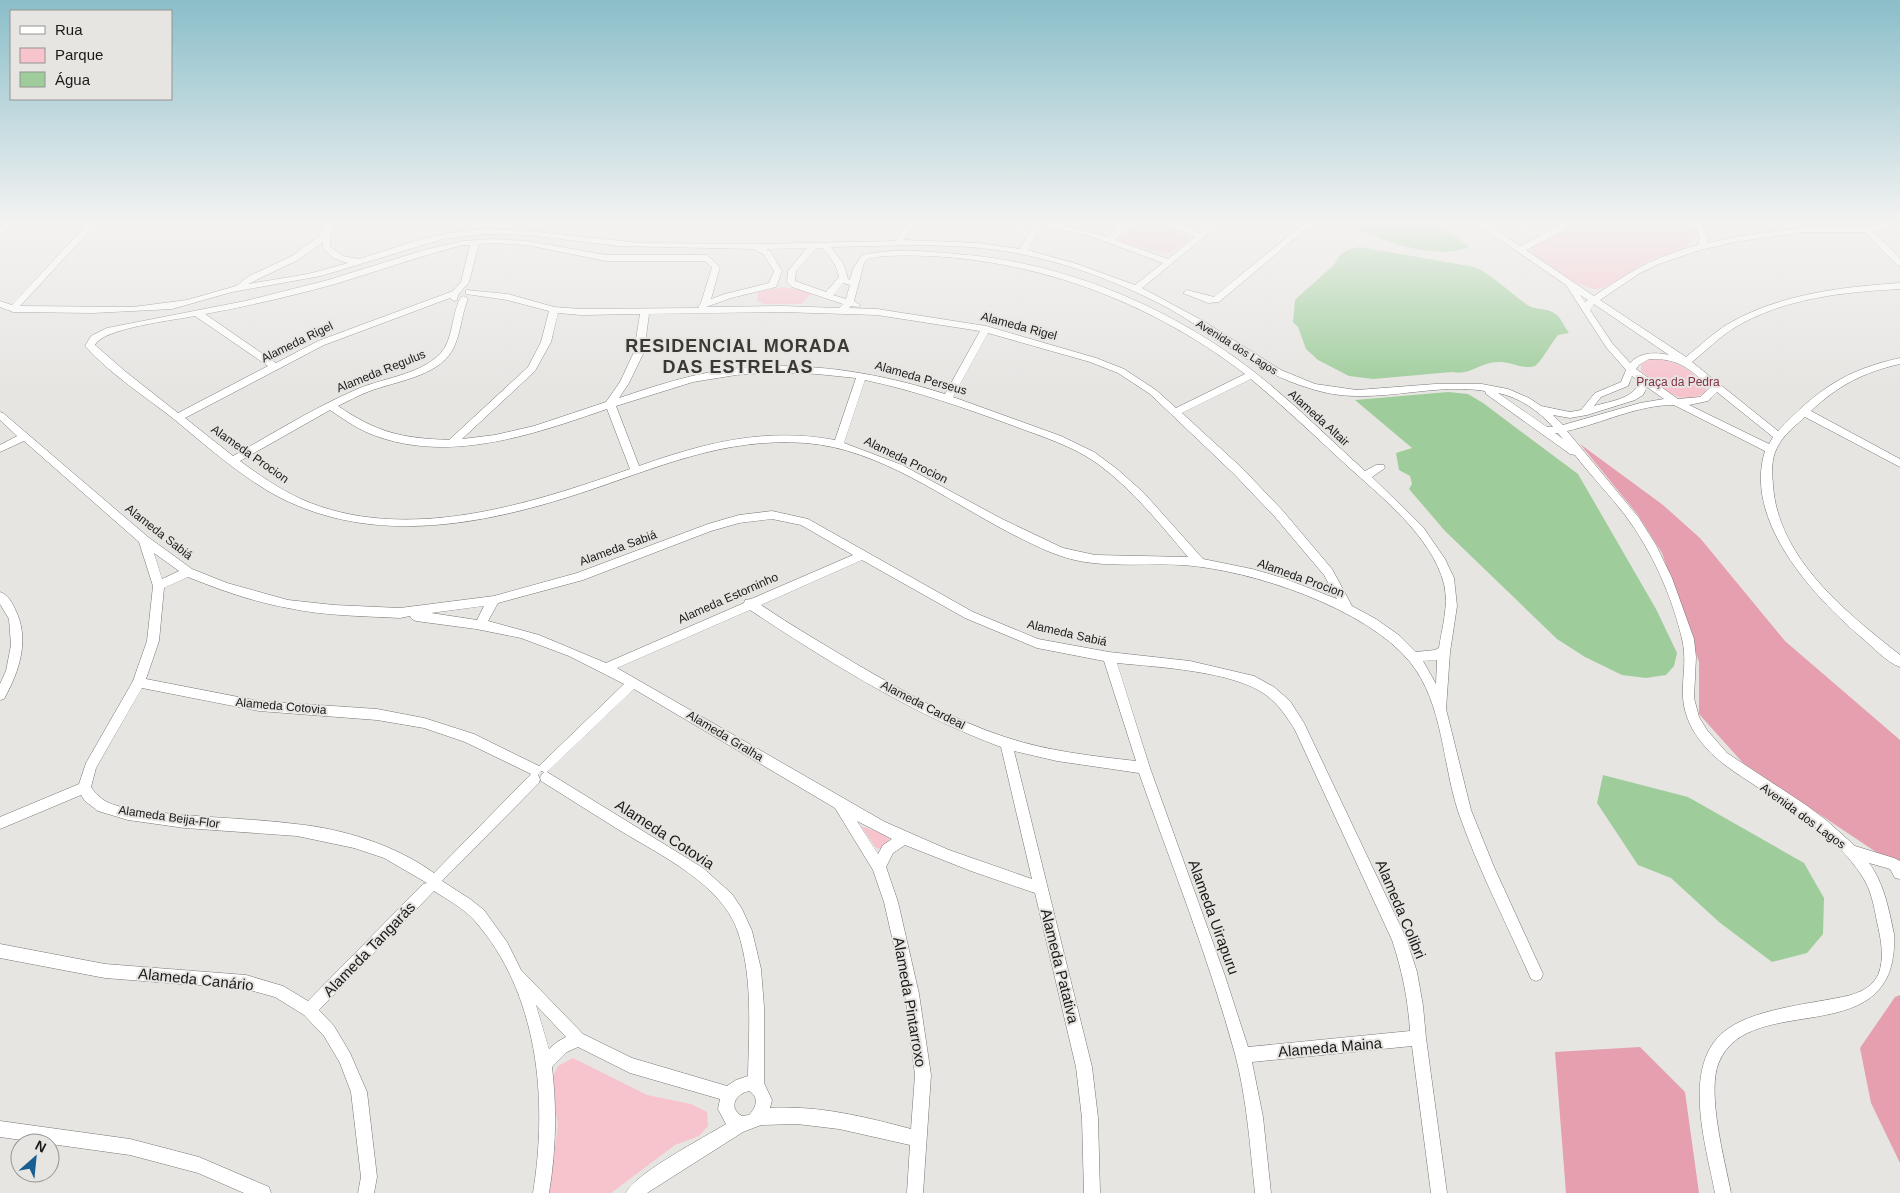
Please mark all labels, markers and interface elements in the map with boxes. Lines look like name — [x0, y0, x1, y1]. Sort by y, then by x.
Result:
legend — [10, 10, 172, 100]
text: Rua — [55, 21, 83, 38]
text: Parque — [55, 46, 103, 63]
text: Água — [55, 71, 91, 88]
street label: Alameda Rigel — [979, 309, 1059, 343]
street label: Avenida dos Lagos — [1194, 317, 1280, 377]
street label: Alameda Rigel — [259, 319, 335, 365]
district label: RESIDENCIAL MORADA DAS ESTRELAS — [625, 336, 851, 377]
street label: Alameda Regulus — [334, 347, 428, 395]
street label: Alameda Perseus — [874, 358, 968, 398]
park label: Praça da Pedra — [1636, 375, 1720, 389]
street label: Alameda Altair — [1286, 387, 1352, 449]
street label: Alameda Procion — [209, 422, 291, 486]
street label: Alameda Procion — [862, 434, 950, 486]
street label: Alameda Sabiá — [123, 501, 196, 563]
street label: Alameda Sabiá — [577, 527, 659, 568]
street label: Alameda Procion — [1256, 556, 1346, 600]
street label: Alameda Estorninho — [676, 569, 780, 626]
street label: Alameda Sabiá — [1026, 617, 1109, 649]
street label: Alameda Cardeal — [879, 678, 967, 732]
street label: Alameda Cotovia — [235, 695, 327, 717]
street label: Alameda Gralha — [684, 708, 766, 764]
street label: Avenida dos Lagos — [1758, 780, 1848, 852]
street label: Alameda Cotovia — [612, 796, 718, 873]
street label: Alameda Beija-Flor — [117, 803, 221, 831]
street label: Alameda Uirapuru — [1185, 857, 1243, 977]
street label: Alameda Colibri — [1372, 857, 1430, 961]
street label: Alameda Tangarás — [320, 898, 418, 1000]
street label: Alameda Patativa — [1038, 907, 1083, 1026]
street label: Alameda Pintarroxo — [890, 936, 930, 1068]
street label: Alameda Canário — [137, 964, 255, 994]
street label: Alameda Maina — [1277, 1034, 1383, 1060]
north arrow — [10, 1133, 60, 1183]
text: N — [33, 1137, 49, 1156]

